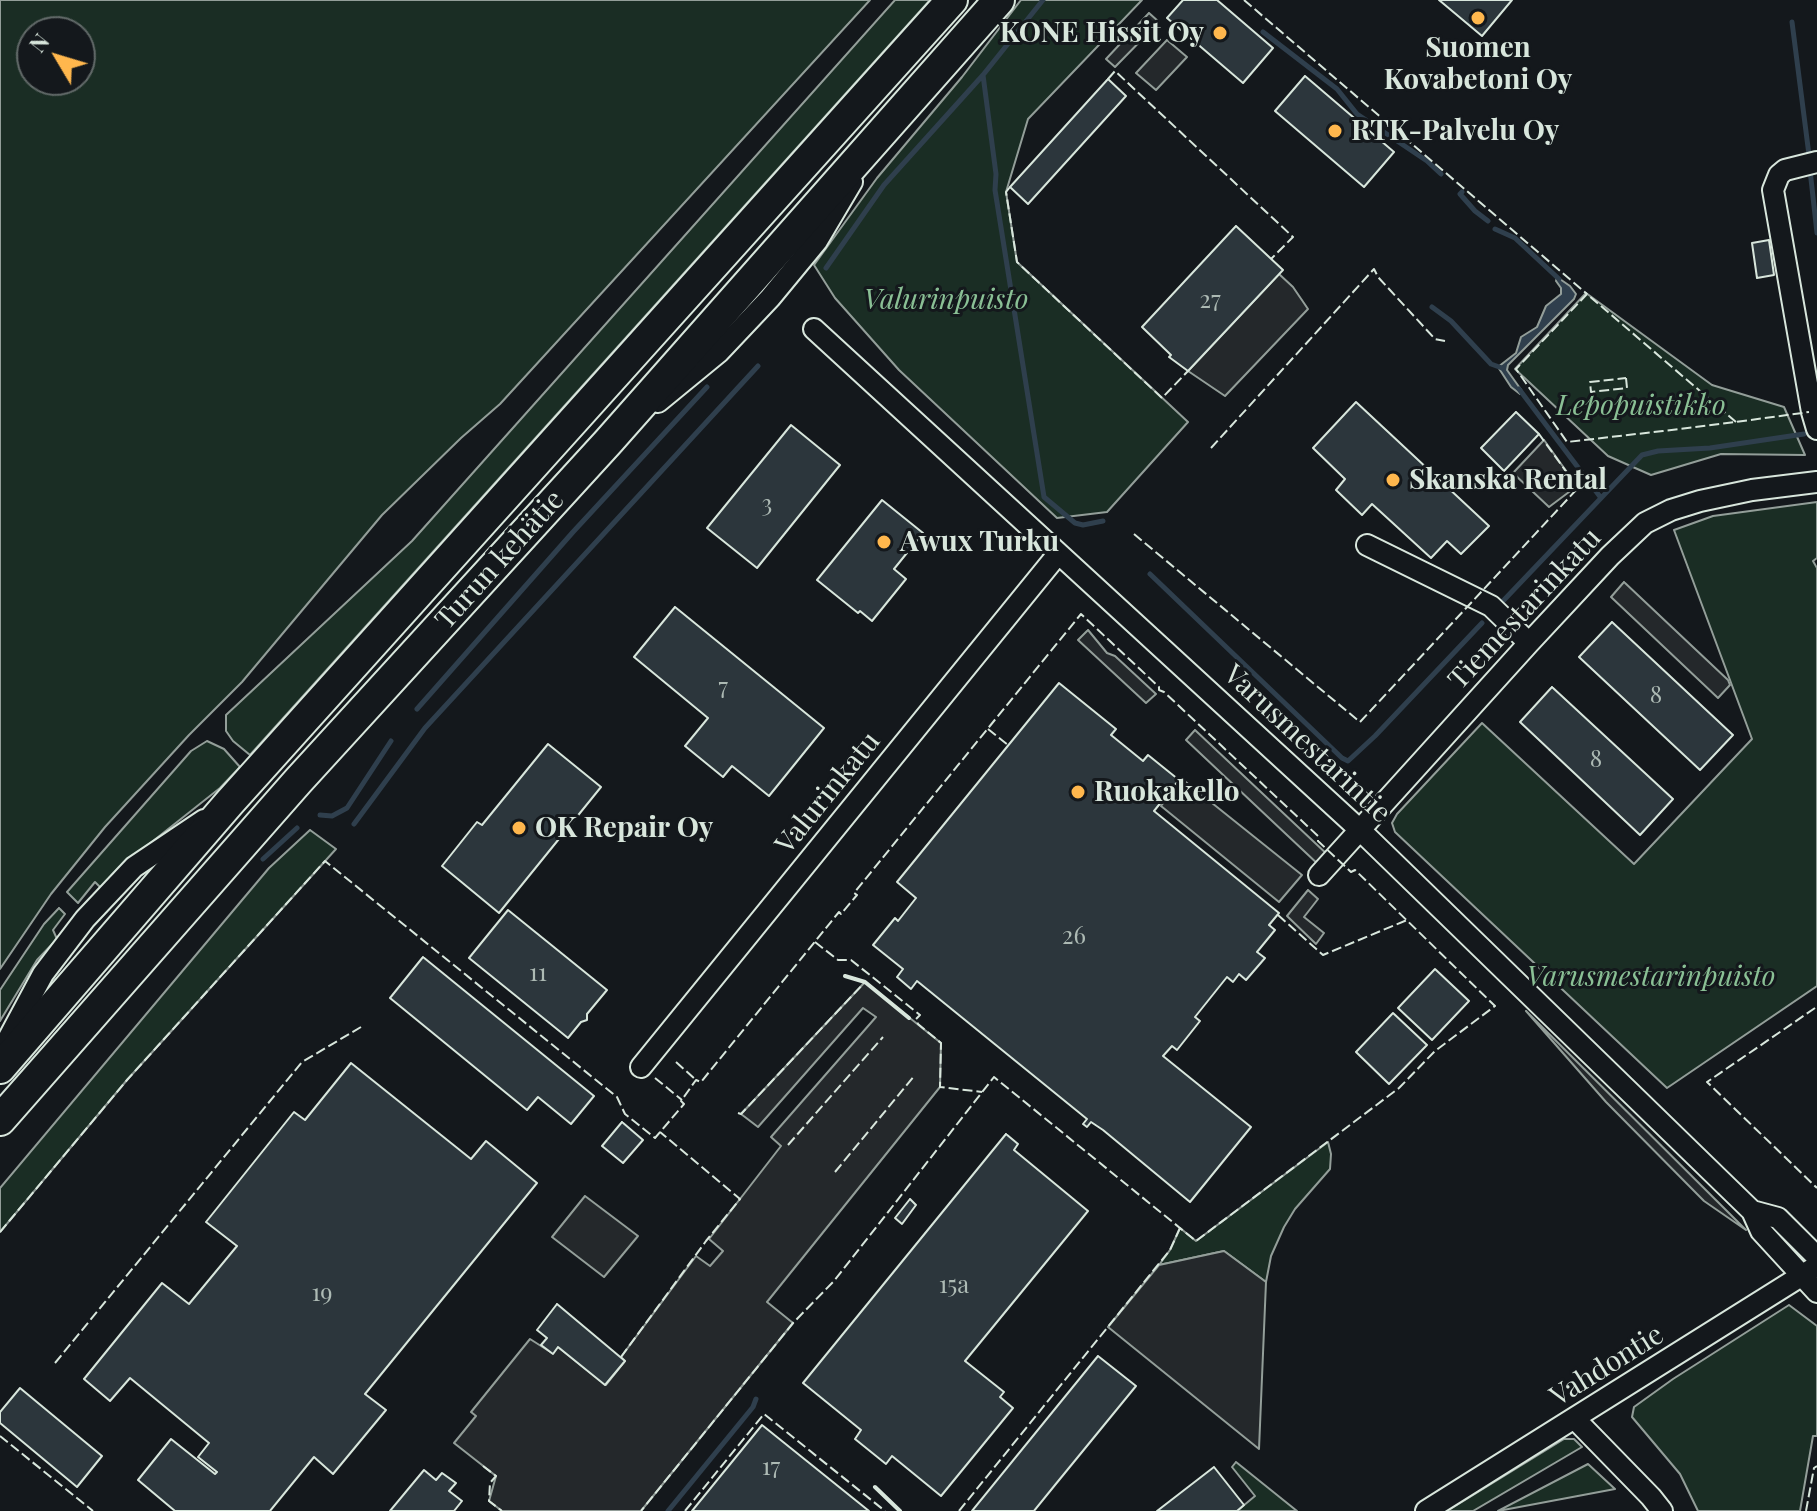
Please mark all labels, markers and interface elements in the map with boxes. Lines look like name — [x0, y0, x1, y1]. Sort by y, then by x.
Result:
marker: Suomen Kovabetoni Oy — [1469, 9, 1487, 27]
north arrow — [16, 16, 96, 96]
place label: KONE Hissit Oy — [1000, 16, 1204, 50]
marker: KONE Hissit Oy — [1211, 24, 1229, 42]
text: N — [22, 27, 55, 58]
place label: Suomen Kovabetoni Oy — [1384, 31, 1572, 97]
place label: RTK-Palvelu Oy — [1351, 114, 1559, 148]
marker: RTK-Palvelu Oy — [1326, 122, 1344, 140]
park label: Valurinpuisto — [864, 283, 1028, 317]
house number: 27 — [1199, 287, 1221, 315]
park label: Lepopuistikko — [1556, 389, 1726, 423]
place label: Skanska Rental — [1409, 463, 1607, 497]
marker: Skanska Rental — [1384, 471, 1402, 489]
street label: Turun kehätie — [429, 484, 571, 636]
house number: 3 — [762, 491, 772, 519]
street label: Tiemestarinkatu — [1442, 522, 1608, 696]
place label: Awux Turku — [900, 525, 1059, 559]
marker: Awux Turku — [875, 533, 893, 551]
street label: Varusmestarintie — [1216, 658, 1398, 830]
house number: 7 — [718, 674, 728, 702]
house number: 8 — [1650, 682, 1662, 710]
street label: Valurinkatu — [769, 725, 887, 861]
house number: 8 — [1590, 746, 1602, 774]
place label: Ruokakello — [1094, 775, 1240, 809]
marker: Ruokakello — [1069, 783, 1087, 801]
place label: OK Repair Oy — [535, 811, 713, 845]
marker: OK Repair Oy — [510, 819, 528, 837]
house number: 26 — [1062, 923, 1086, 951]
house number: 11 — [529, 960, 547, 988]
park label: Varusmestarinpuisto — [1527, 960, 1775, 994]
house number: 15a — [939, 1272, 969, 1300]
house number: 19 — [311, 1280, 333, 1308]
street label: Vahdontie — [1544, 1318, 1670, 1414]
house number: 17 — [762, 1454, 780, 1482]

